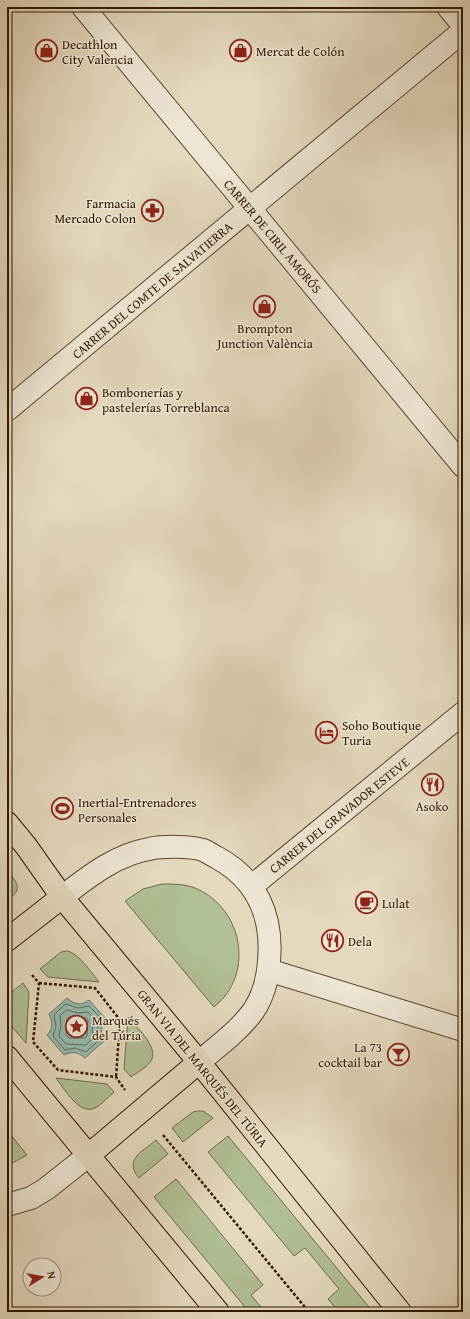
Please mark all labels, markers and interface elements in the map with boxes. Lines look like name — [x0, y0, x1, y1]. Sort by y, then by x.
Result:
place label: Decathlon City Valencia — [62, 35, 134, 69]
shop icon: Decathlon City Valencia — [33, 38, 59, 64]
shop icon: Mercat de Colón — [228, 38, 254, 64]
place label: Mercat de Colón — [256, 42, 345, 61]
street label: CARRER DE CIRIL AMORÓS — [219, 175, 326, 297]
place label: Farmacia Mercado Colon — [54, 194, 137, 228]
pharmacy icon: Farmacia Mercado Colon — [139, 197, 165, 223]
street label: CARRER DEL COMTE DE SALVATIERRA — [68, 217, 237, 363]
shop icon: Brompton Junction València — [252, 293, 278, 319]
place label: Brompton Junction València — [215, 319, 314, 353]
place label: Bombonerías y pastelerías Torreblanca — [102, 383, 231, 417]
shop icon: Bombonerías y pastelerías Torreblanca — [73, 386, 99, 412]
place label: Soho Boutique Turia — [342, 716, 421, 750]
hotel icon: Soho Boutique Turia — [314, 719, 340, 745]
street label: CARRER DEL GRAVADOR ESTEVE — [265, 753, 414, 878]
restaurant icon: Asoko — [419, 771, 445, 797]
place label: Inertial-Entrenadores Personales — [78, 793, 196, 827]
sports icon: Inertial-Entrenadores Personales — [50, 796, 76, 822]
place label: Asoko — [416, 797, 449, 816]
cafe icon: Lulat — [354, 890, 380, 916]
place label: Lulat — [382, 894, 410, 913]
restaurant icon: Dela — [319, 928, 345, 954]
place label: Dela — [348, 932, 373, 951]
street label: GRAN VIA DEL MARQUÉS DEL TÚRIA — [133, 985, 273, 1152]
place label: Marqués del Túria — [92, 1011, 142, 1045]
place icon: Marqués del Túria — [64, 1014, 90, 1040]
place label: La 73 cocktail bar — [318, 1038, 383, 1072]
bar icon: La 73 cocktail bar — [385, 1041, 411, 1067]
north arrow — [22, 1257, 62, 1297]
text: N — [43, 1270, 60, 1281]

